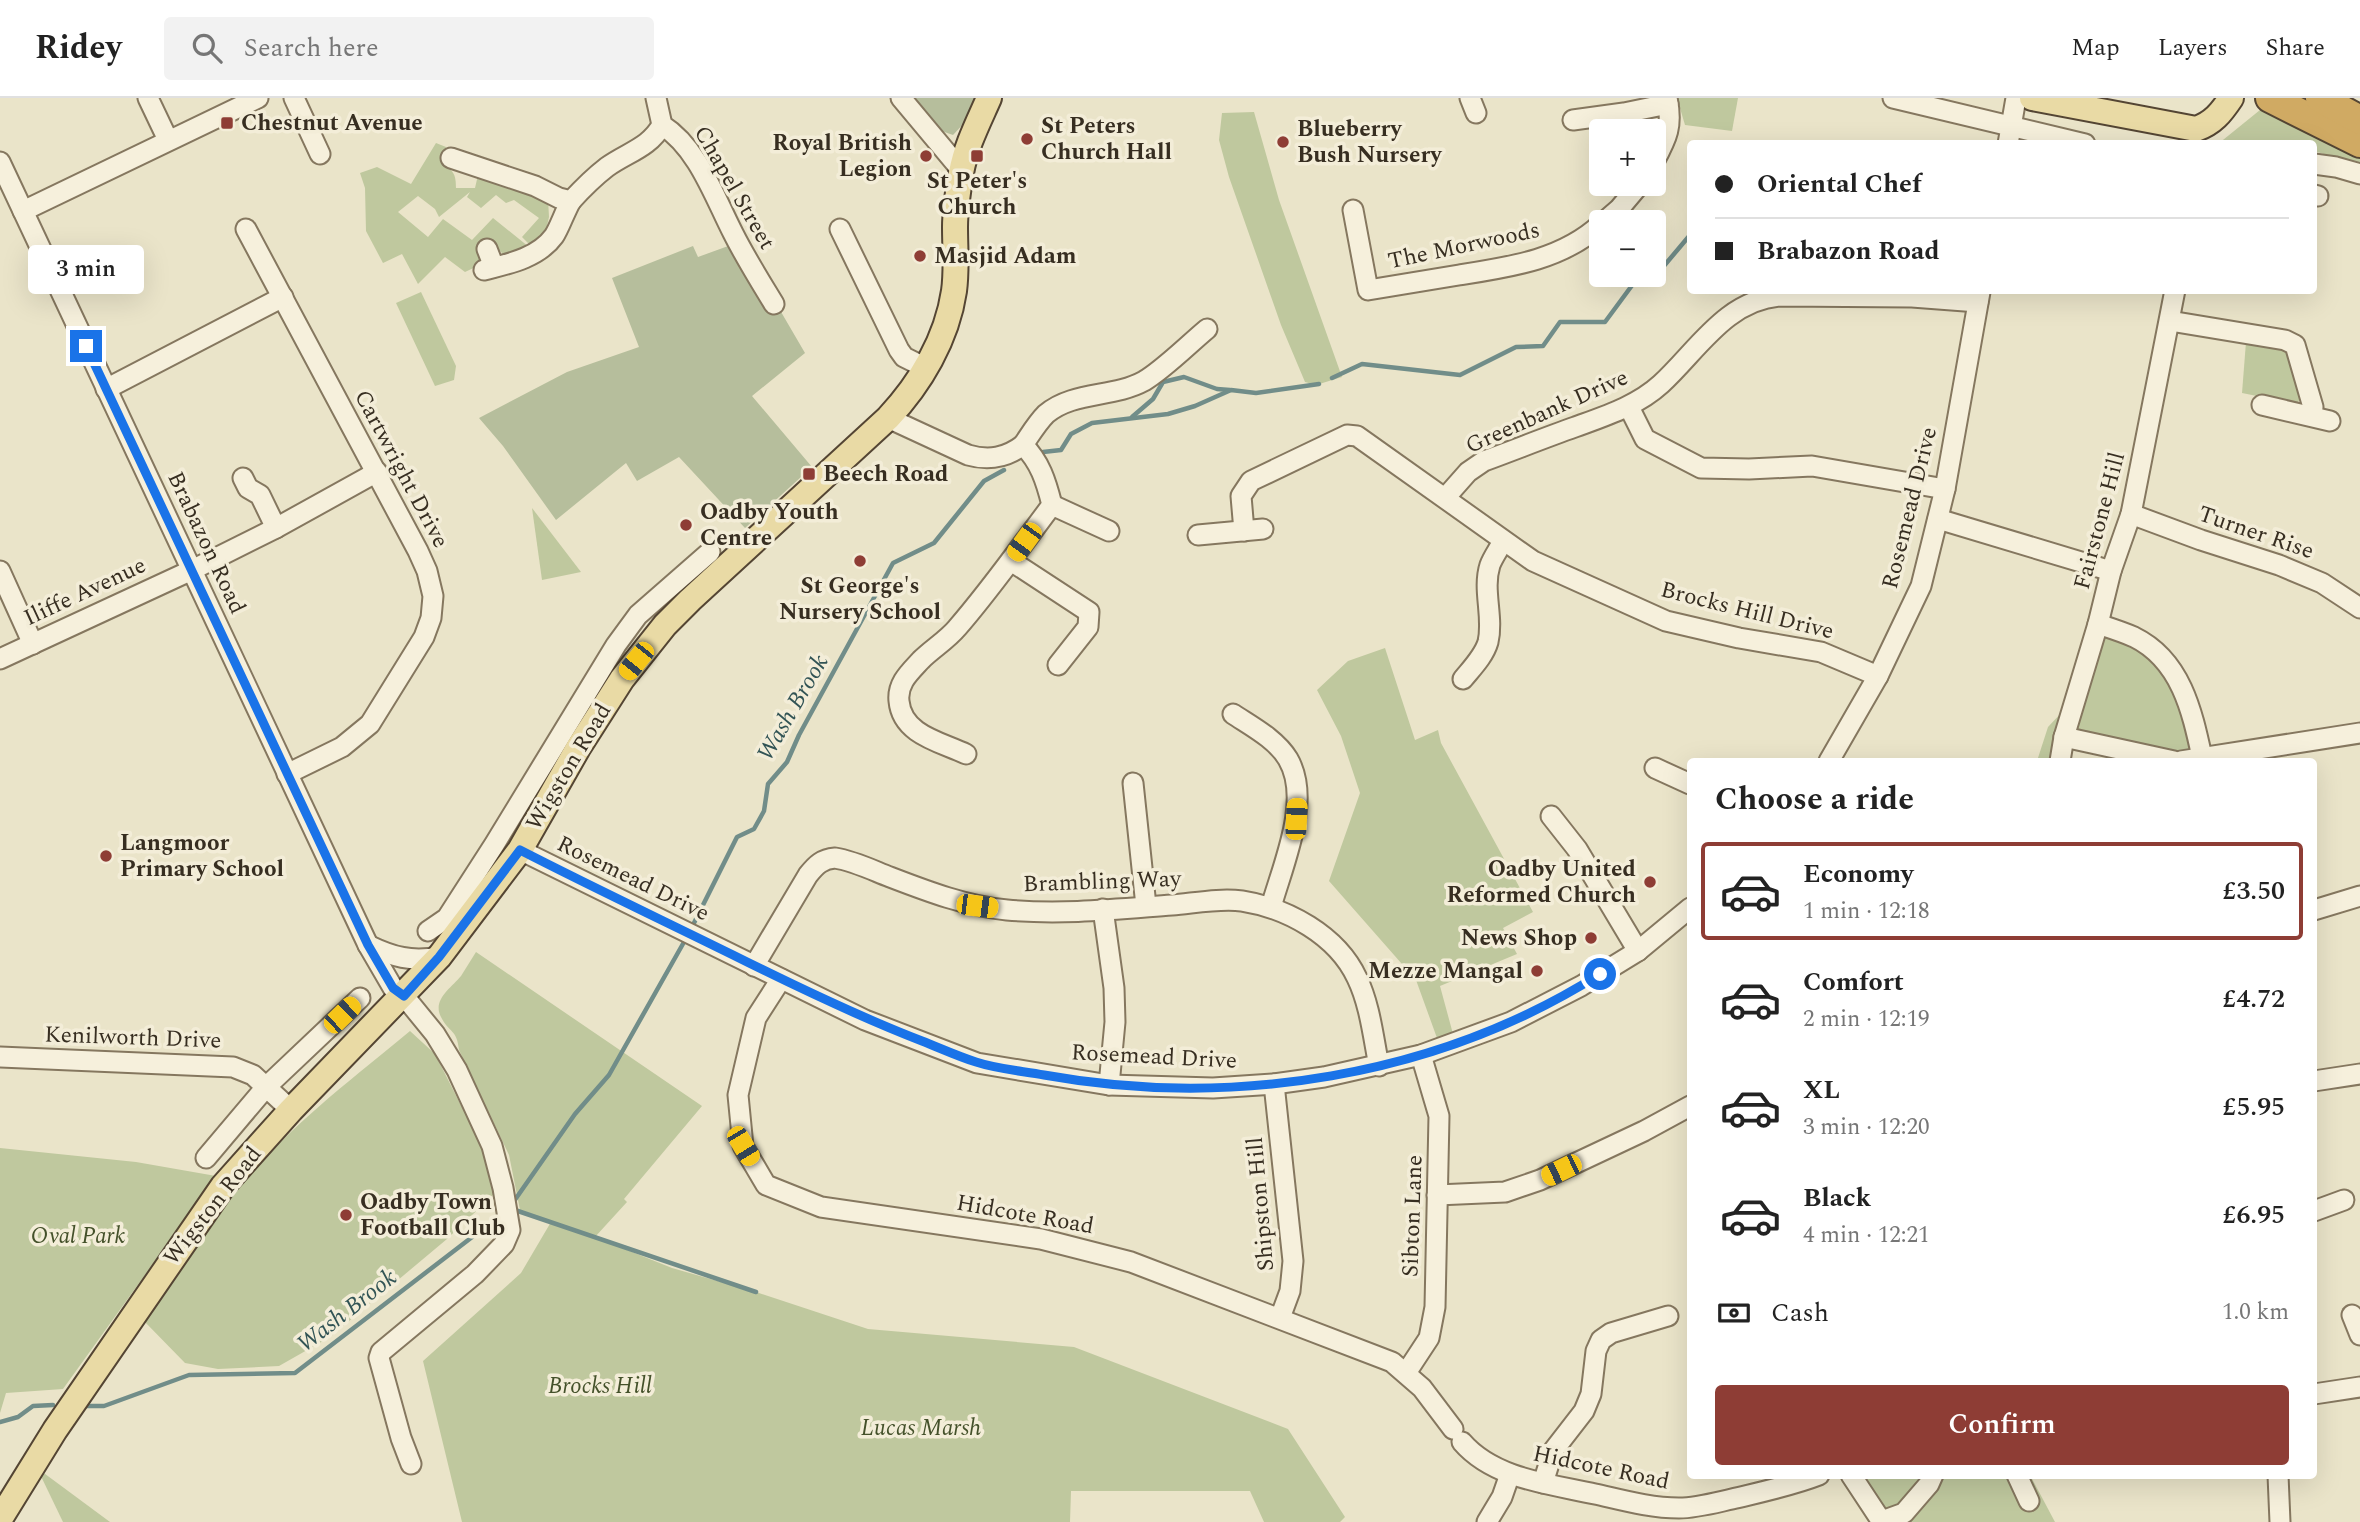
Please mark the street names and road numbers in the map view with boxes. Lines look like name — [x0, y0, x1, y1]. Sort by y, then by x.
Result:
street label: Chapel Street — [684, 119, 784, 257]
street label: The Morwoods — [1385, 213, 1543, 279]
street label: Greenbank Drive — [1460, 360, 1634, 464]
street label: Cartwright Drive — [345, 384, 457, 554]
street label: Rosemead Drive — [1873, 423, 1947, 593]
street label: Fairstone Hill — [2065, 448, 2135, 594]
street label: Brabazon Road — [158, 466, 254, 620]
street label: Turner Rise — [2193, 497, 2319, 569]
street label: Iliffe Avenue — [18, 548, 152, 636]
street label: Brocks Hill Drive — [1657, 573, 1837, 649]
street label: Wigston Road — [517, 697, 621, 837]
street label: Rosemead Drive — [551, 827, 715, 931]
street label: Brambling Way — [1022, 862, 1183, 902]
street label: Kenilworth Drive — [44, 1017, 222, 1059]
street label: Rosemead Drive — [1070, 1035, 1238, 1079]
street label: Shipston Hill — [1238, 1135, 1284, 1273]
street label: Wigston Road — [155, 1139, 271, 1273]
street label: Sibton Lane — [1393, 1154, 1433, 1278]
street label: Hidcote Road — [954, 1186, 1097, 1244]
street label: Hidcote Road — [1529, 1436, 1673, 1500]

